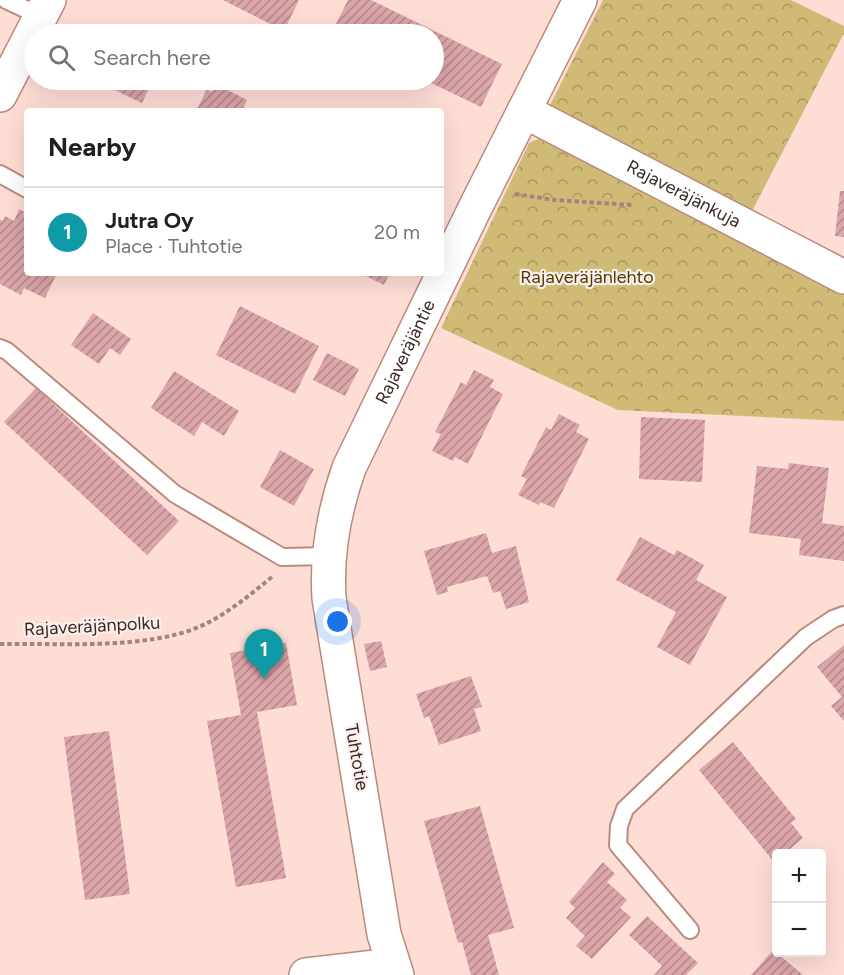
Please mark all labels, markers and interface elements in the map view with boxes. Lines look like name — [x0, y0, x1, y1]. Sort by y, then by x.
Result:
search box — [24, 24, 444, 90]
icon: search — [45, 41, 78, 74]
text: Search here — [93, 44, 211, 71]
text: Nearby — [48, 131, 136, 163]
street label: Rajaveräjänkuja — [623, 155, 745, 233]
text: Jutra Oy — [105, 207, 194, 234]
text: 1 — [63, 220, 72, 244]
text: 20 m — [374, 220, 420, 244]
text: Place · Tuhtotie — [105, 234, 243, 258]
park label: Rajaveräjänlehto — [520, 266, 654, 288]
street label: Rajaveräjäntie — [371, 296, 440, 408]
your location — [323, 607, 352, 636]
street label: Rajaveräjänpolku — [23, 611, 161, 641]
pin: 1 — [244, 630, 284, 679]
street label: Tuhtotie — [340, 722, 374, 792]
map controls — [772, 849, 826, 957]
button: + — [772, 849, 826, 903]
button: − — [772, 903, 826, 957]

